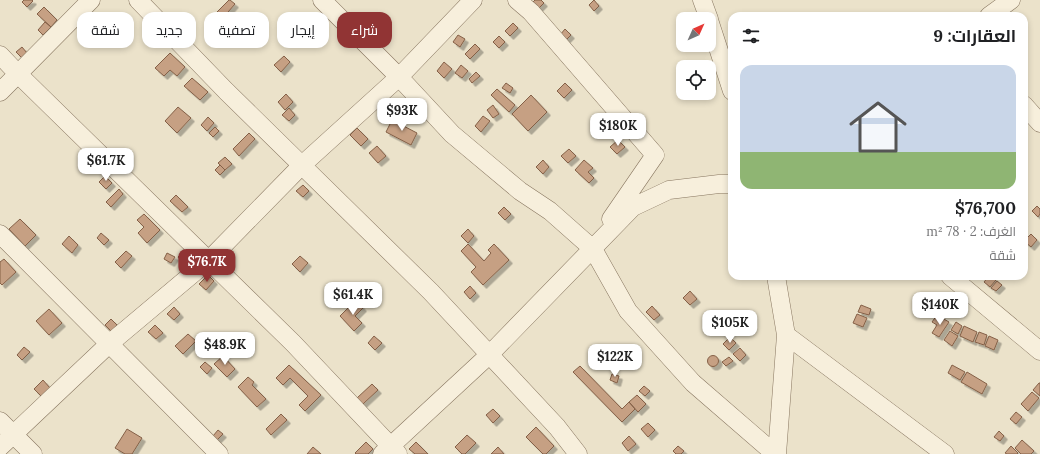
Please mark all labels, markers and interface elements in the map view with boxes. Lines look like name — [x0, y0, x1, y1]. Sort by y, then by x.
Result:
chip: شقة — [77, 12, 134, 48]
chip: جديد — [142, 12, 196, 48]
chip: تصفية — [204, 12, 269, 48]
chip: إيجار — [277, 12, 329, 48]
chip: شراء — [337, 12, 392, 48]
north arrow — [676, 12, 716, 52]
map controls — [676, 12, 716, 100]
icon: filters — [740, 25, 762, 47]
text: العقارات: 9 — [933, 25, 1016, 47]
button: locate — [676, 60, 716, 100]
icon: home — [842, 91, 914, 163]
pin: $93K — [378, 98, 426, 132]
text: $93K — [386, 102, 418, 119]
pin: $180K — [590, 113, 646, 147]
text: $180K — [599, 117, 637, 134]
pin: $61.7K — [73, 148, 139, 182]
text: $61.7K — [87, 152, 125, 169]
text: $76,700 — [955, 197, 1016, 219]
text: الغرف: 2 · 78 m² — [926, 223, 1016, 240]
text: شقة — [989, 247, 1016, 264]
pin: $76.7K — [174, 249, 240, 283]
text: $76.7K — [187, 253, 227, 270]
pin: $61.4K — [320, 282, 386, 316]
text: $61.4K — [333, 286, 373, 303]
pin: $140K — [912, 292, 968, 326]
text: $140K — [921, 296, 959, 313]
pin: $105K — [702, 310, 758, 344]
text: $105K — [711, 314, 749, 331]
pin: $48.9K — [192, 332, 258, 366]
text: $48.9K — [204, 336, 246, 353]
pin: $122K — [587, 344, 643, 378]
text: $122K — [597, 348, 633, 365]

